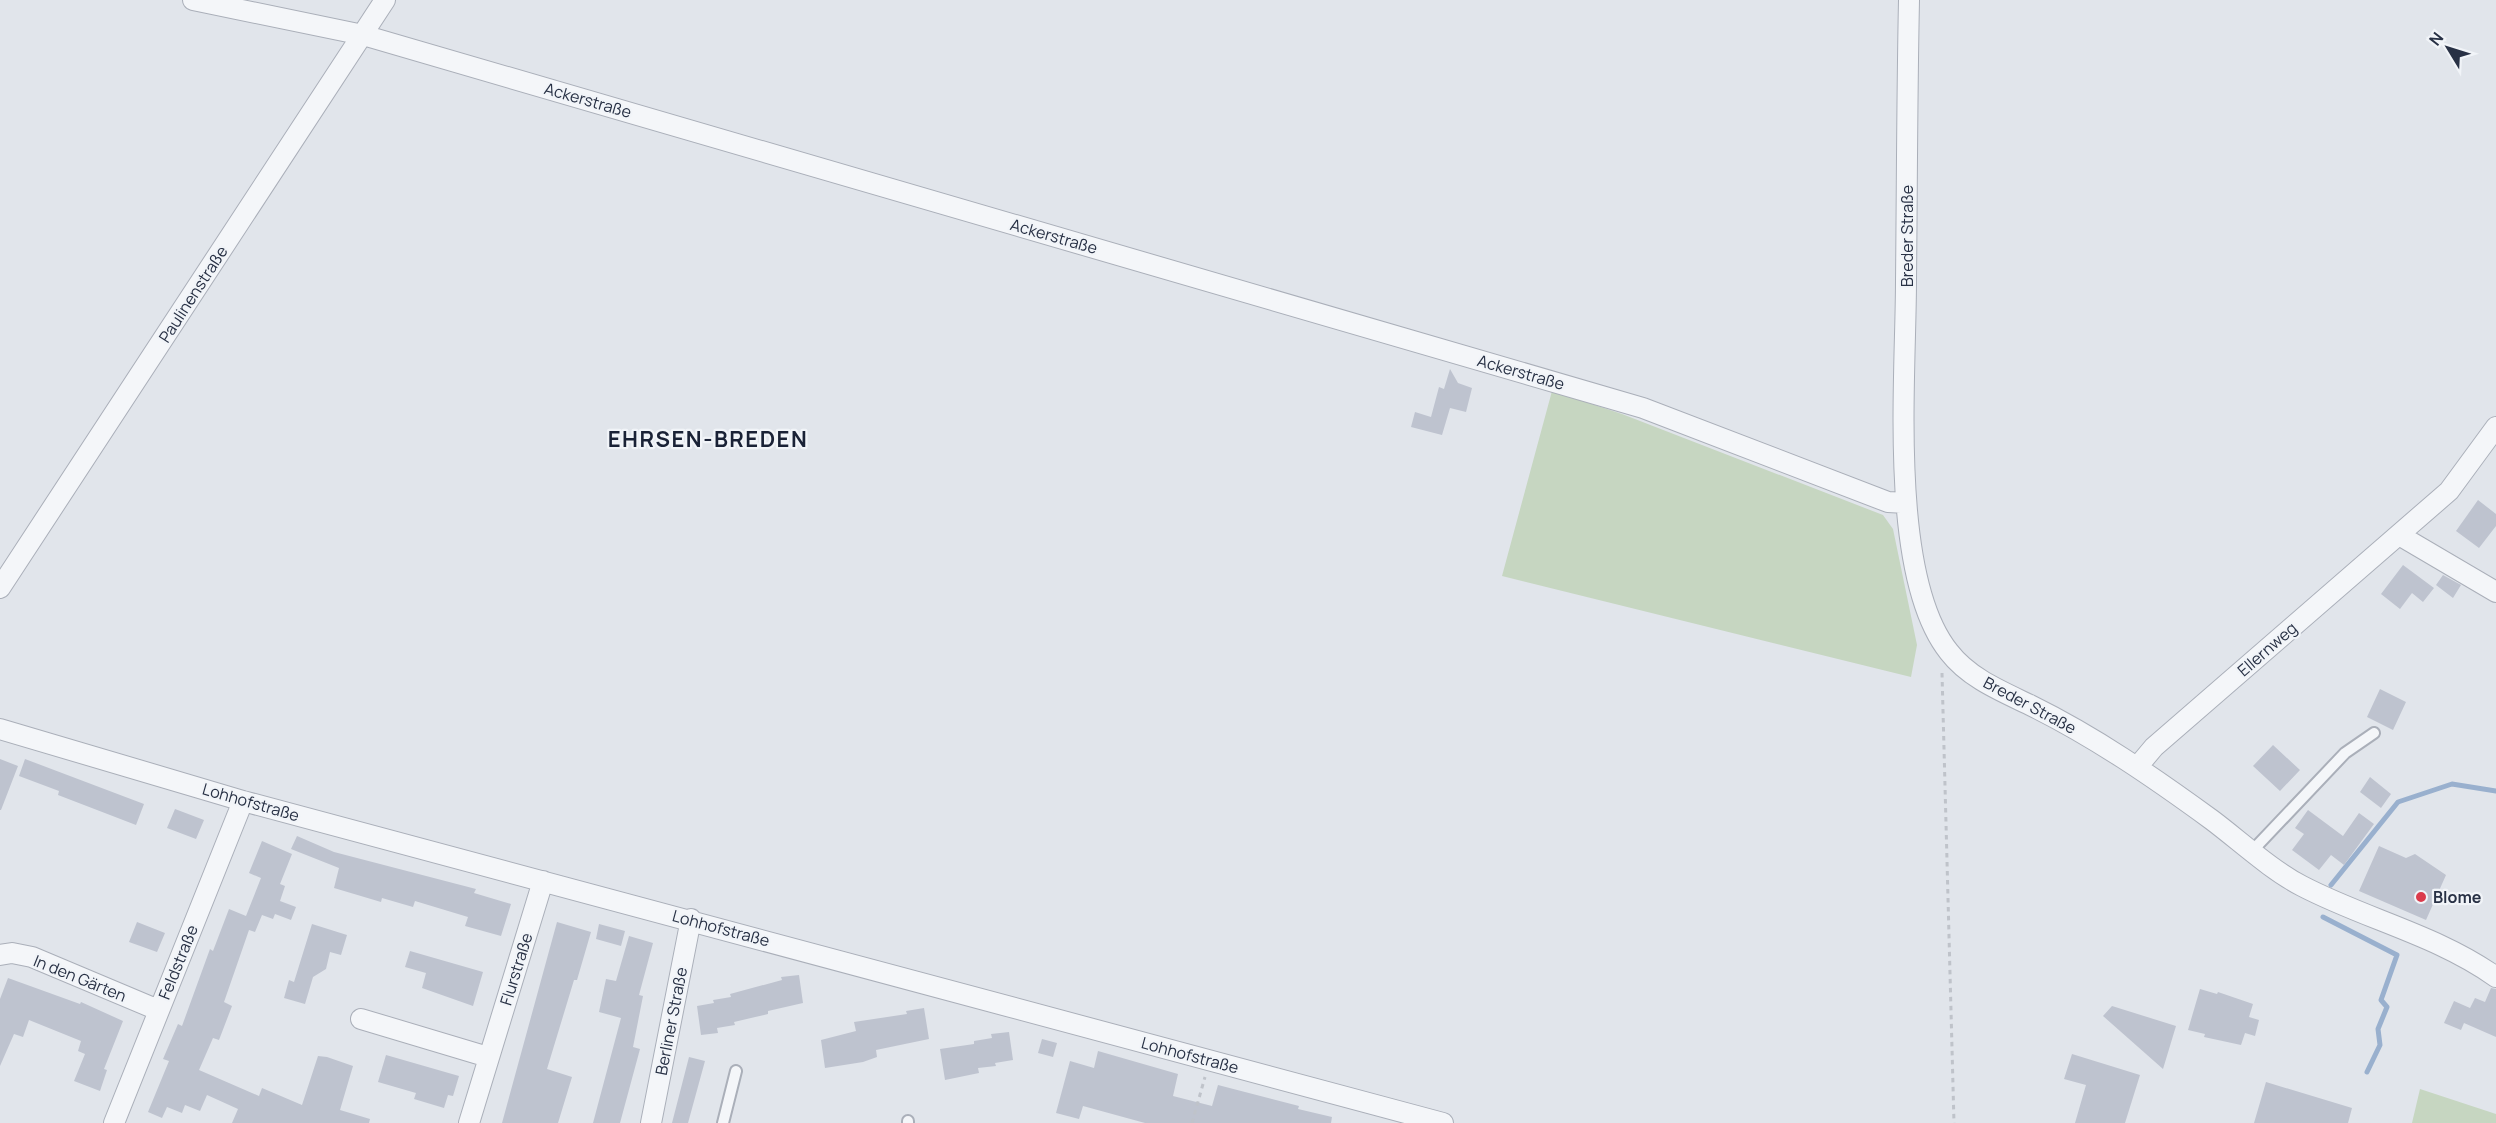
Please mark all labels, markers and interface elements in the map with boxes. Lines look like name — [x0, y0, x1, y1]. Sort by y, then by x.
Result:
north arrow — [2418, 18, 2478, 78]
text: N — [2424, 27, 2448, 50]
street label: Ackerstraße — [542, 77, 634, 123]
street label: Breder Straße — [1896, 185, 1918, 287]
street label: Ackerstraße — [1008, 213, 1100, 259]
street label: Paulinenstraße — [153, 241, 233, 347]
street label: Ackerstraße — [1475, 349, 1567, 395]
district label: EHRSEN-BREDEN — [608, 424, 808, 454]
street label: Ellernweg — [2233, 617, 2301, 681]
street label: Breder Straße — [1980, 671, 2080, 739]
street label: Lohhofstraße — [200, 778, 302, 826]
place label: Blome — [2433, 886, 2482, 908]
marker: Blome — [2414, 890, 2428, 904]
street label: Lohhofstraße — [670, 904, 772, 952]
street label: Feldstraße — [153, 922, 203, 1002]
street label: Flurstraße — [495, 930, 537, 1008]
street label: In den Gärten — [30, 949, 130, 1007]
street label: Berliner Straße — [650, 965, 692, 1077]
street label: Lohhofstraße — [1139, 1031, 1241, 1079]

